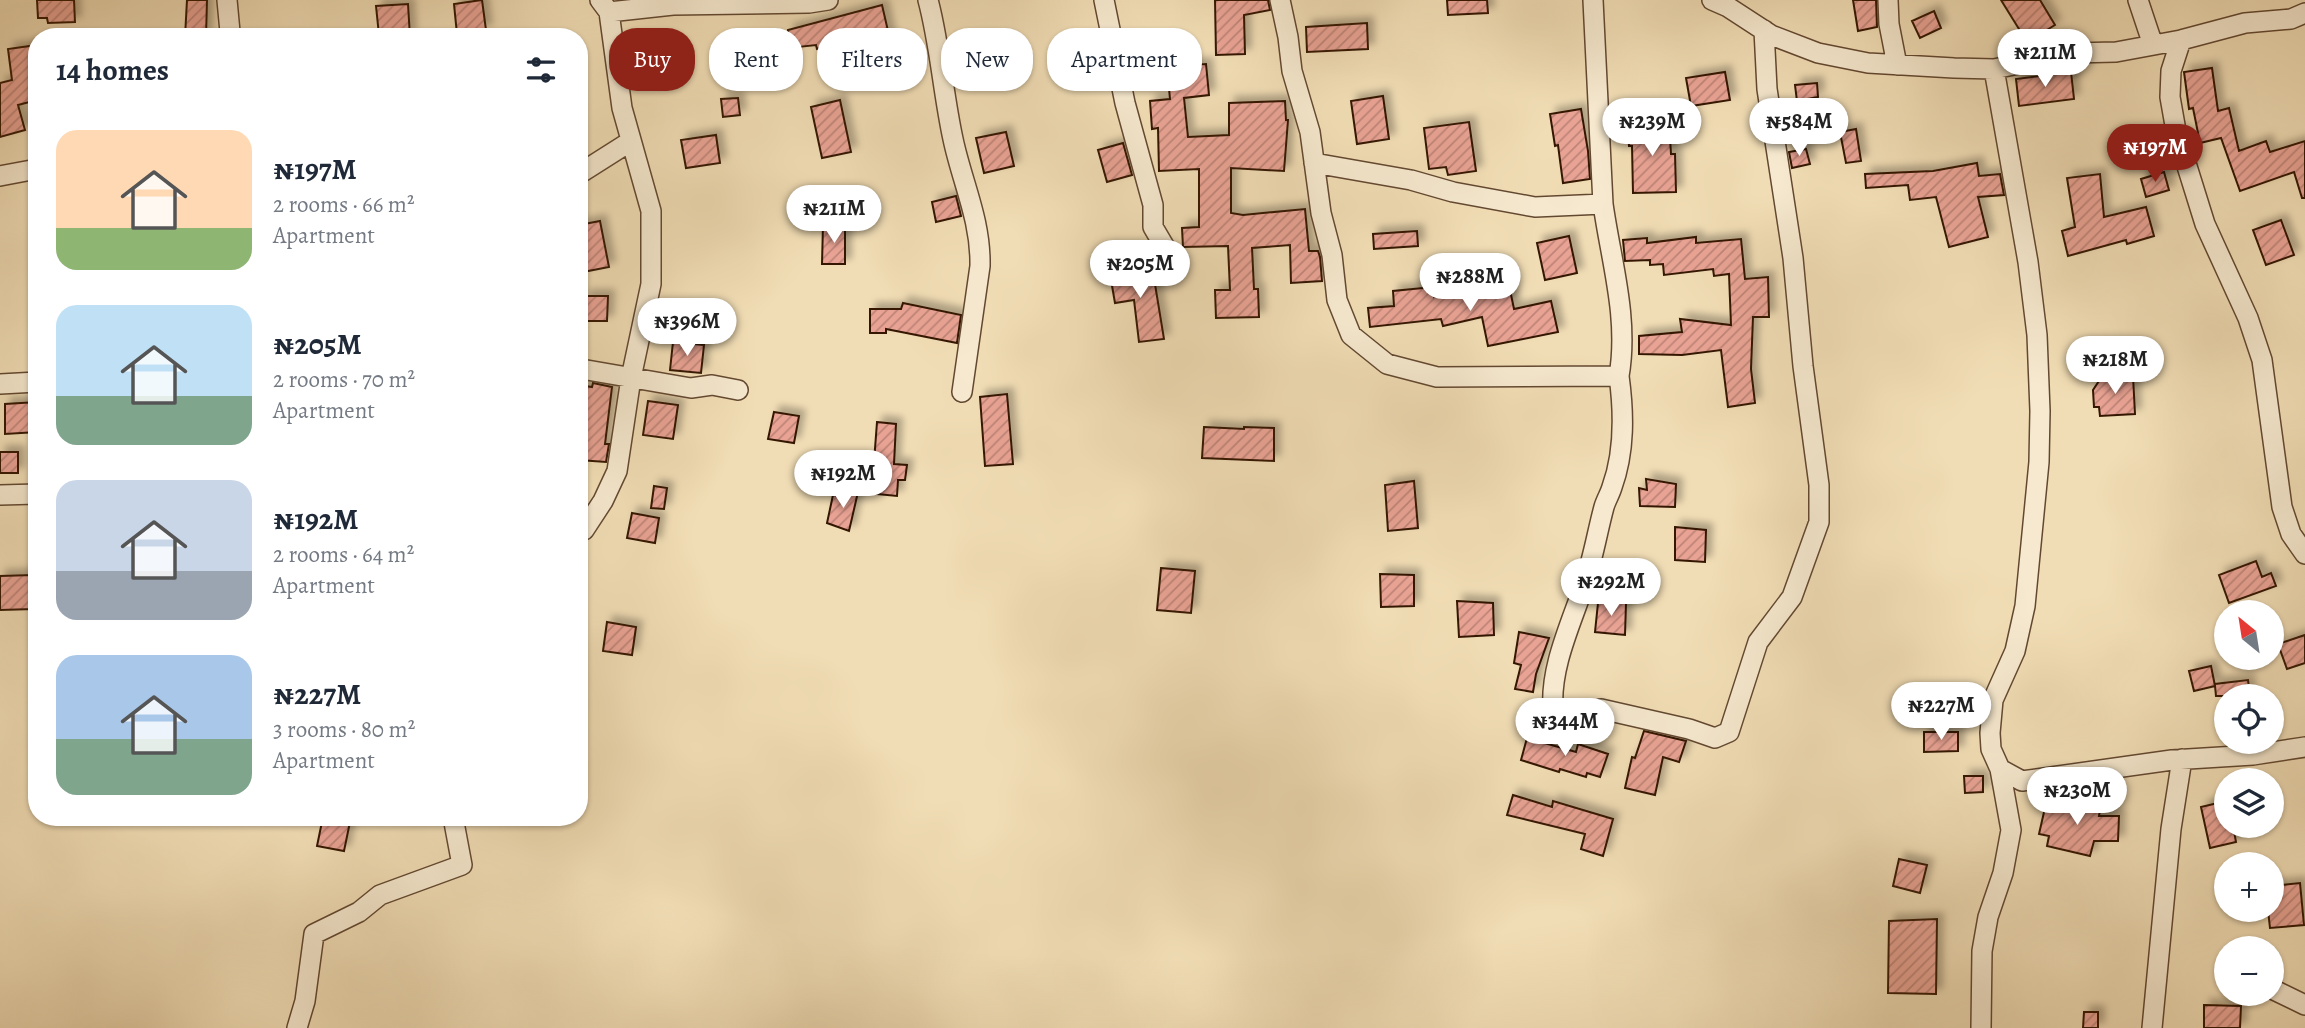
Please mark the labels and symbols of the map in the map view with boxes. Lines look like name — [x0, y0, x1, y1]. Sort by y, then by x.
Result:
pin: ₦211M — [1996, 29, 2094, 89]
pin: ₦239M — [1603, 99, 1701, 158]
pin: ₦584M — [1750, 99, 1848, 158]
pin: ₦197M — [2106, 124, 2204, 184]
pin: ₦211M — [785, 186, 883, 245]
pin: ₦205M — [1091, 240, 1189, 300]
pin: ₦288M — [1421, 254, 1519, 313]
pin: ₦396M — [638, 298, 736, 358]
pin: ₦218M — [2066, 336, 2164, 396]
pin: ₦192M — [794, 450, 892, 510]
pin: ₦292M — [1562, 558, 1660, 618]
north arrow — [2214, 600, 2284, 670]
pin: ₦227M — [1892, 682, 1990, 742]
pin: ₦344M — [1516, 698, 1614, 758]
pin: ₦230M — [2028, 768, 2126, 827]

